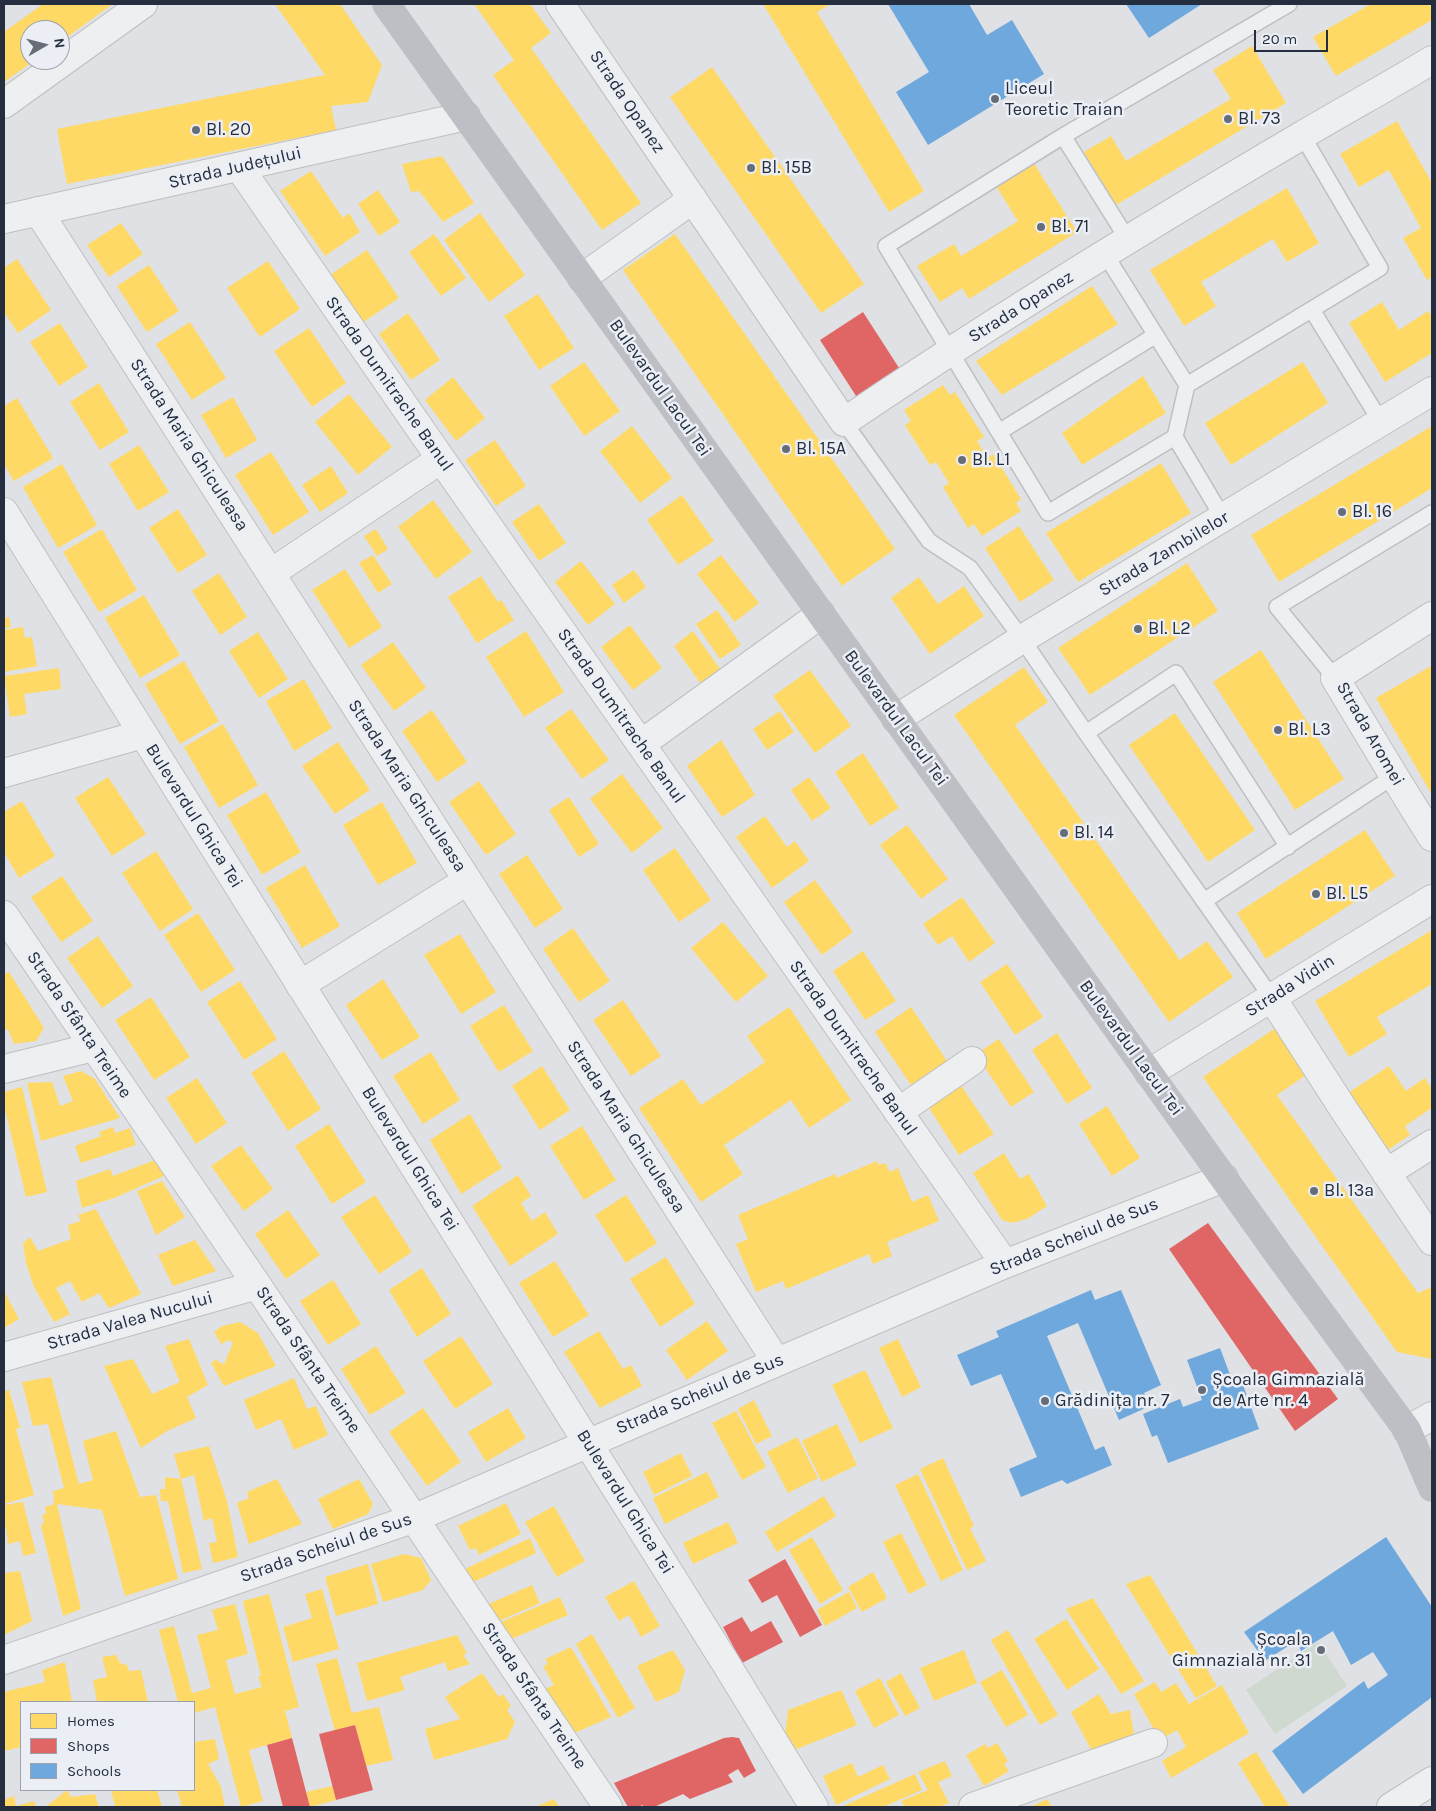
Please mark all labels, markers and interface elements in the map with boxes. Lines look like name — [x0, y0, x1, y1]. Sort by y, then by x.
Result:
north arrow — [20, 20, 70, 70]
scale bar — [1256, 20, 1330, 52]
text: 20 m — [1262, 30, 1297, 48]
text: N — [50, 37, 68, 49]
street label: Strada Opanez — [585, 46, 669, 158]
place label: Liceul Teoretic Traian — [1005, 78, 1123, 120]
marker: Liceul Teoretic Traian — [989, 93, 1001, 105]
place label: Bl. 73 — [1238, 108, 1281, 130]
marker: Bl. 73 — [1222, 113, 1234, 125]
place label: Bl. 20 — [206, 119, 251, 141]
marker: Bl. 20 — [190, 124, 202, 136]
street label: Strada Județului — [166, 142, 304, 194]
place label: Bl. 15B — [761, 157, 812, 179]
marker: Bl. 15B — [745, 162, 757, 174]
place label: Bl. 71 — [1051, 216, 1089, 238]
marker: Bl. 71 — [1035, 221, 1047, 233]
street label: Strada Opanez — [965, 266, 1077, 348]
street label: Strada Dumitrache Banul — [320, 292, 458, 476]
street label: Bulevardul Lacul Tei — [604, 315, 716, 461]
street label: Strada Maria Ghiculeasa — [125, 355, 253, 535]
place label: Bl. 15A — [796, 438, 846, 460]
marker: Bl. 15A — [780, 443, 792, 455]
place label: Bl. L1 — [972, 449, 1010, 471]
marker: Bl. L1 — [956, 454, 968, 466]
place label: Bl. 16 — [1352, 501, 1392, 523]
marker: Bl. 16 — [1336, 506, 1348, 518]
street label: Strada Zambilelor — [1095, 507, 1233, 601]
place label: Bl. L2 — [1148, 618, 1191, 640]
marker: Bl. L2 — [1132, 623, 1144, 635]
street label: Strada Dumitrache Banul — [552, 624, 690, 808]
street label: Bulevardul Lacul Tei — [839, 646, 953, 790]
street label: Strada Aromei — [1331, 678, 1409, 790]
street label: Strada Maria Ghiculeasa — [343, 696, 471, 876]
place label: Bl. L3 — [1288, 719, 1331, 741]
marker: Bl. L3 — [1272, 724, 1284, 736]
street label: Bulevardul Ghica Tei — [141, 740, 247, 892]
place label: Bl. 14 — [1074, 822, 1114, 844]
marker: Bl. 14 — [1058, 827, 1070, 839]
place label: Bl. L5 — [1326, 883, 1368, 905]
marker: Bl. L5 — [1310, 888, 1322, 900]
street label: Strada Sfânta Treime — [22, 947, 136, 1103]
street label: Strada Vidin — [1241, 950, 1339, 1022]
street label: Strada Dumitrache Banul — [784, 956, 922, 1140]
street label: Bulevardul Lacul Tei — [1074, 976, 1188, 1120]
street label: Strada Maria Ghiculeasa — [562, 1037, 690, 1217]
street label: Bulevardul Ghica Tei — [357, 1083, 463, 1235]
place label: Bl. 13a — [1324, 1180, 1374, 1202]
marker: Bl. 13a — [1308, 1185, 1320, 1197]
street label: Strada Scheiul de Sus — [986, 1193, 1162, 1281]
street label: Strada Sfânta Treime — [251, 1282, 365, 1438]
street label: Strada Valea Nucului — [45, 1287, 215, 1355]
street label: Strada Scheiul de Sus — [613, 1349, 787, 1439]
place label: Școala Gimnazială de Arte nr. 4 — [1212, 1369, 1364, 1412]
marker: Școala Gimnazială de Arte nr. 4 — [1196, 1384, 1208, 1396]
place label: Grădinița nr. 7 — [1055, 1390, 1170, 1412]
marker: Grădinița nr. 7 — [1039, 1395, 1051, 1407]
street label: Bulevardul Ghica Tei — [572, 1426, 678, 1578]
street label: Strada Scheiul de Sus — [237, 1508, 415, 1588]
street label: Strada Sfânta Treime — [477, 1618, 591, 1774]
place label: Școala Gimnazială nr. 31 — [1172, 1629, 1311, 1672]
marker: Școala Gimnazială nr. 31 — [1315, 1644, 1327, 1656]
legend — [20, 1701, 195, 1791]
text: Homes — [67, 1712, 115, 1730]
text: Shops — [67, 1737, 110, 1755]
text: Schools — [67, 1762, 121, 1780]

